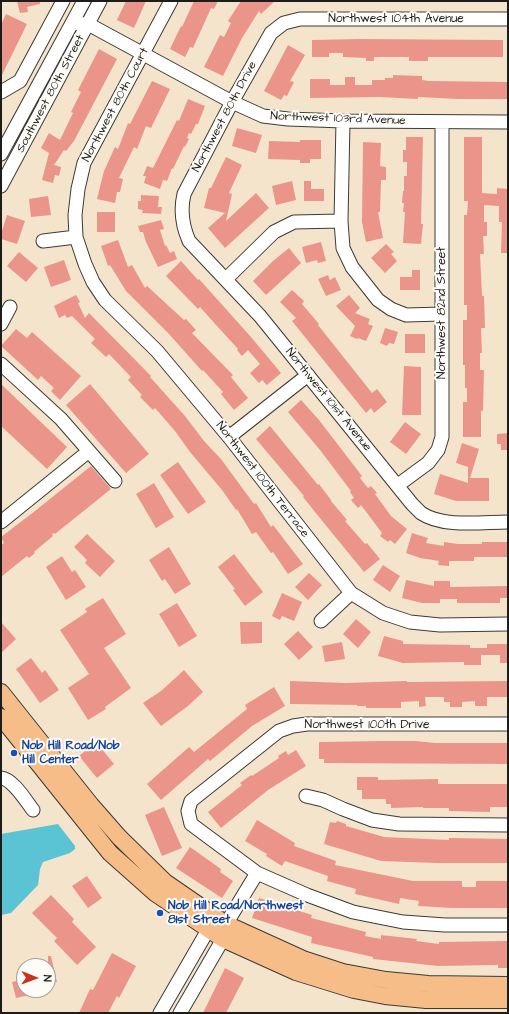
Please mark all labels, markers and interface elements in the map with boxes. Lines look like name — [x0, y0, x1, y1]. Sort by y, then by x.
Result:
street label: Northwest 104th Avenue — [328, 12, 464, 26]
street label: Southwest 80th Street — [14, 33, 88, 155]
street label: Northwest 80th Court — [80, 45, 152, 165]
street label: Northwest 80th Drive — [190, 59, 260, 175]
street label: Northwest 103rd Avenue — [270, 109, 406, 129]
street label: Northwest 82nd Street — [435, 247, 449, 379]
street label: Northwest 101st Avenue — [282, 345, 374, 455]
street label: Northwest 100th Terrace — [212, 419, 312, 541]
street label: Northwest 100th Drive — [305, 718, 429, 732]
place label: Nob Hill Road/Nob Hill Center — [22, 739, 120, 767]
marker: Nob Hill Road/Nob Hill Center — [9, 748, 19, 758]
place label: Nob Hill Road/Northwest 81st Street — [168, 899, 303, 927]
marker: Nob Hill Road/Northwest 81st Street — [155, 908, 165, 918]
north arrow — [16, 958, 56, 998]
text: N — [40, 975, 55, 982]

